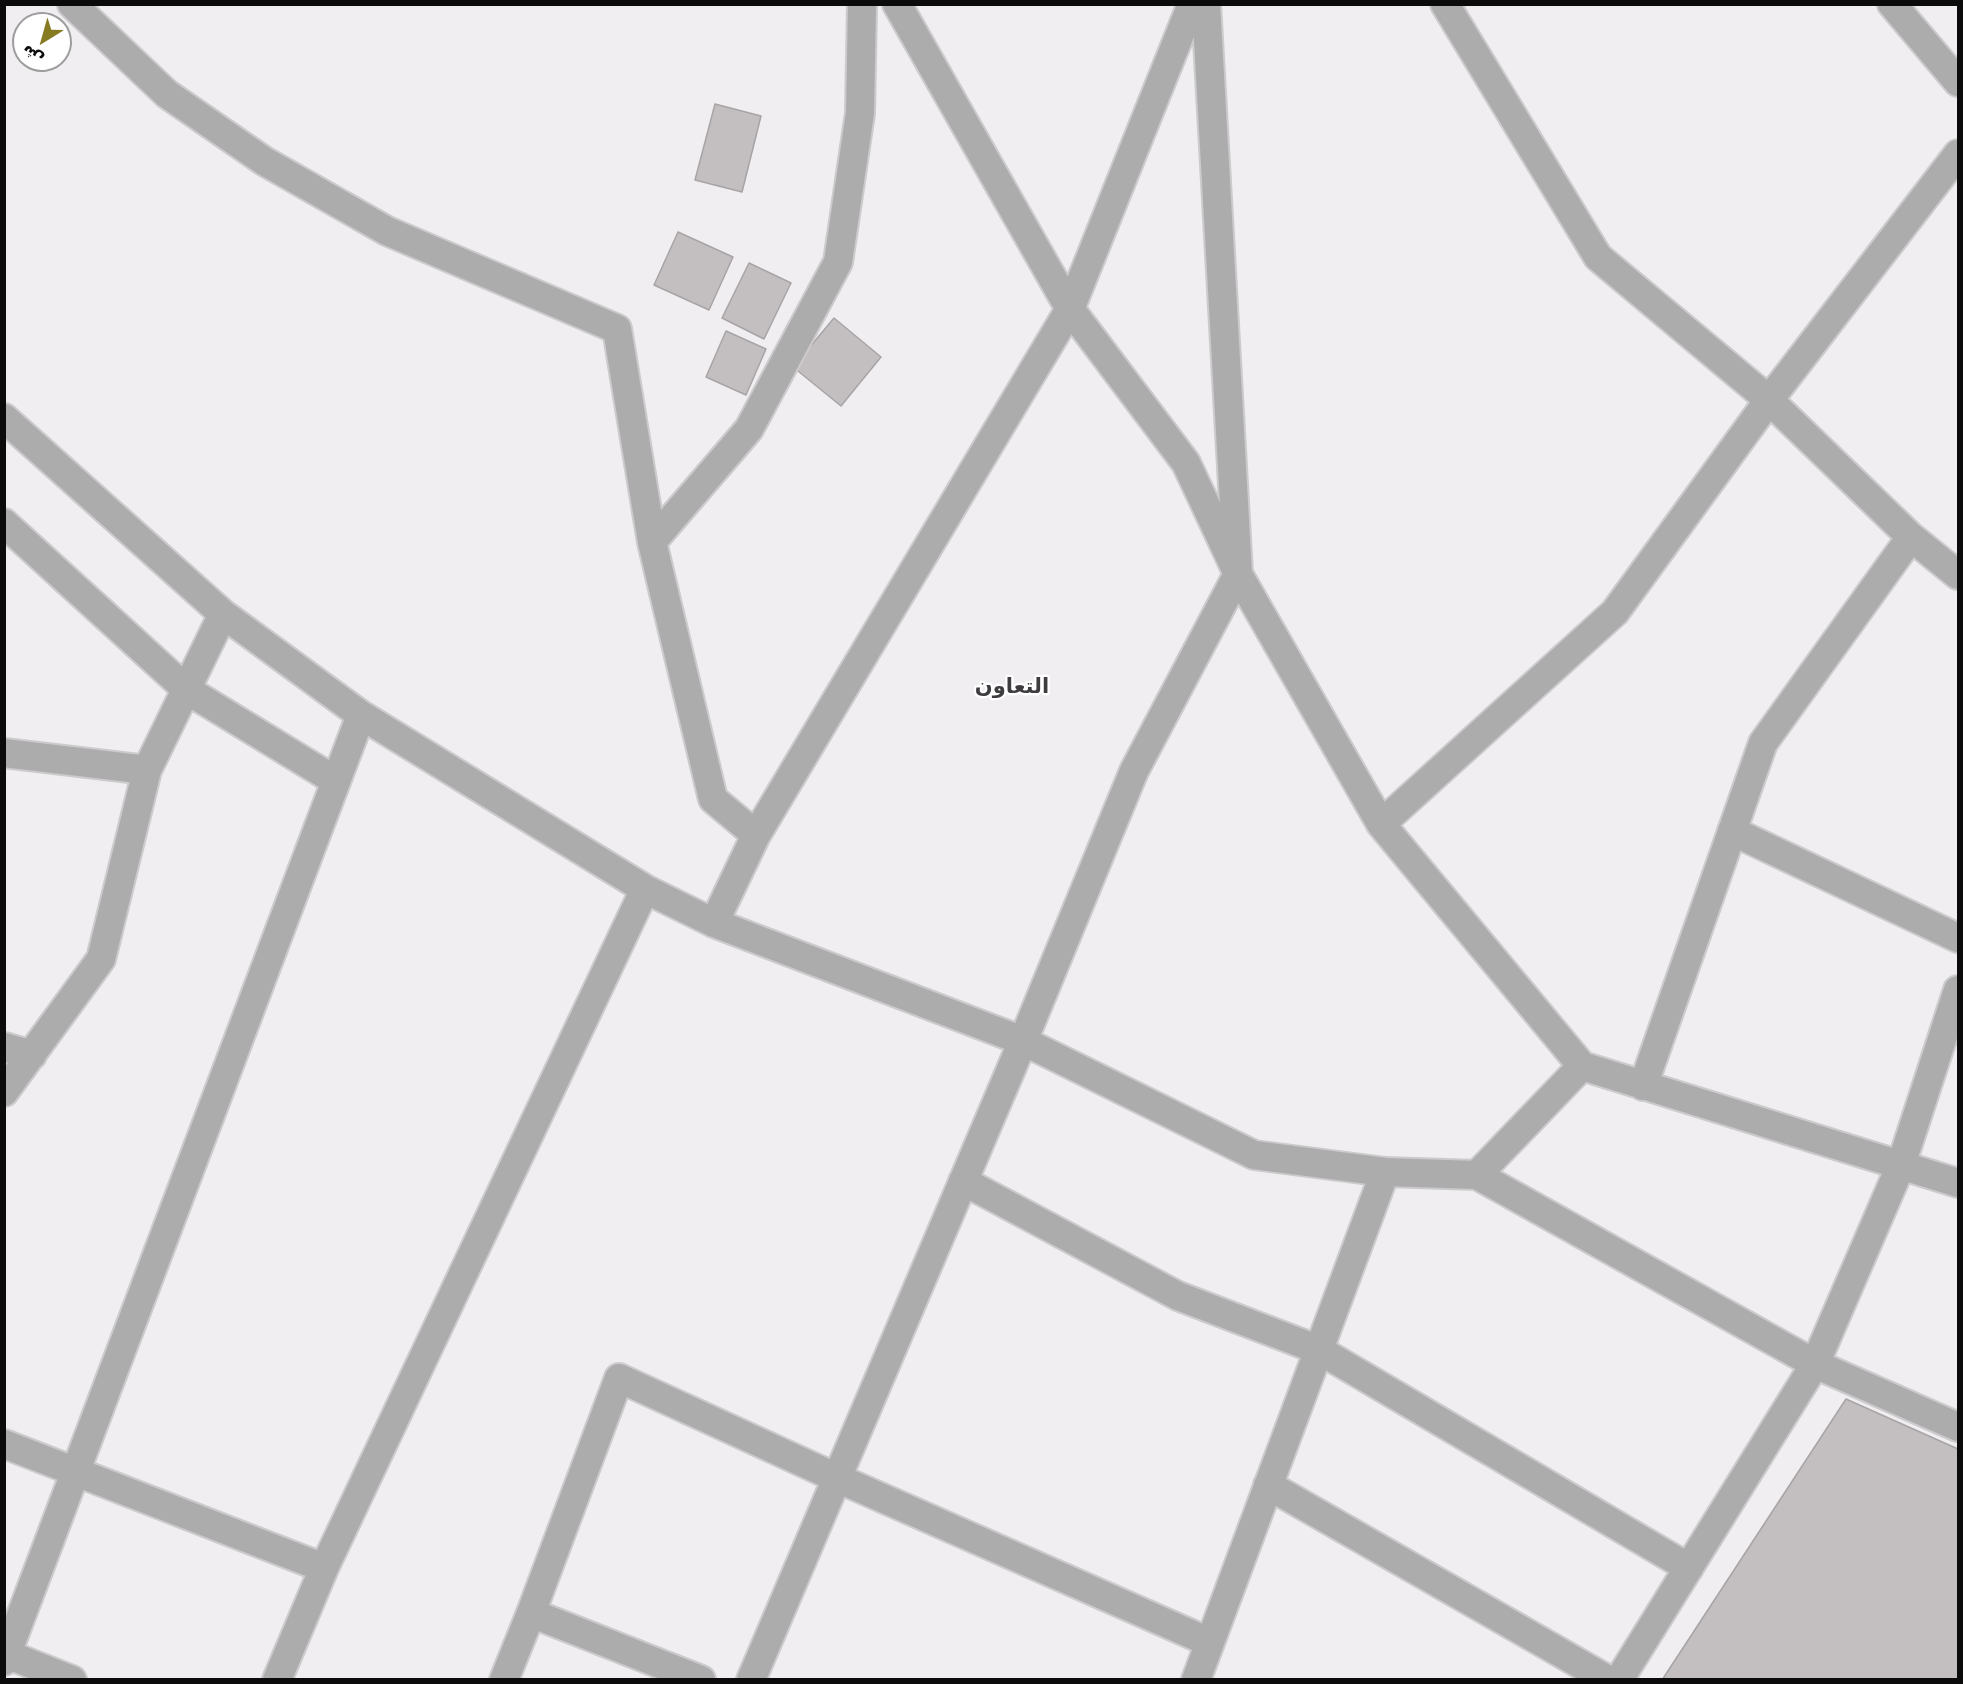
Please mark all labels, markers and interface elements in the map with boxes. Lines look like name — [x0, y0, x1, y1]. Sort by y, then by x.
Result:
north arrow — [12, 12, 72, 72]
text: ش — [18, 41, 47, 69]
district label: التعاون — [975, 675, 1049, 701]

